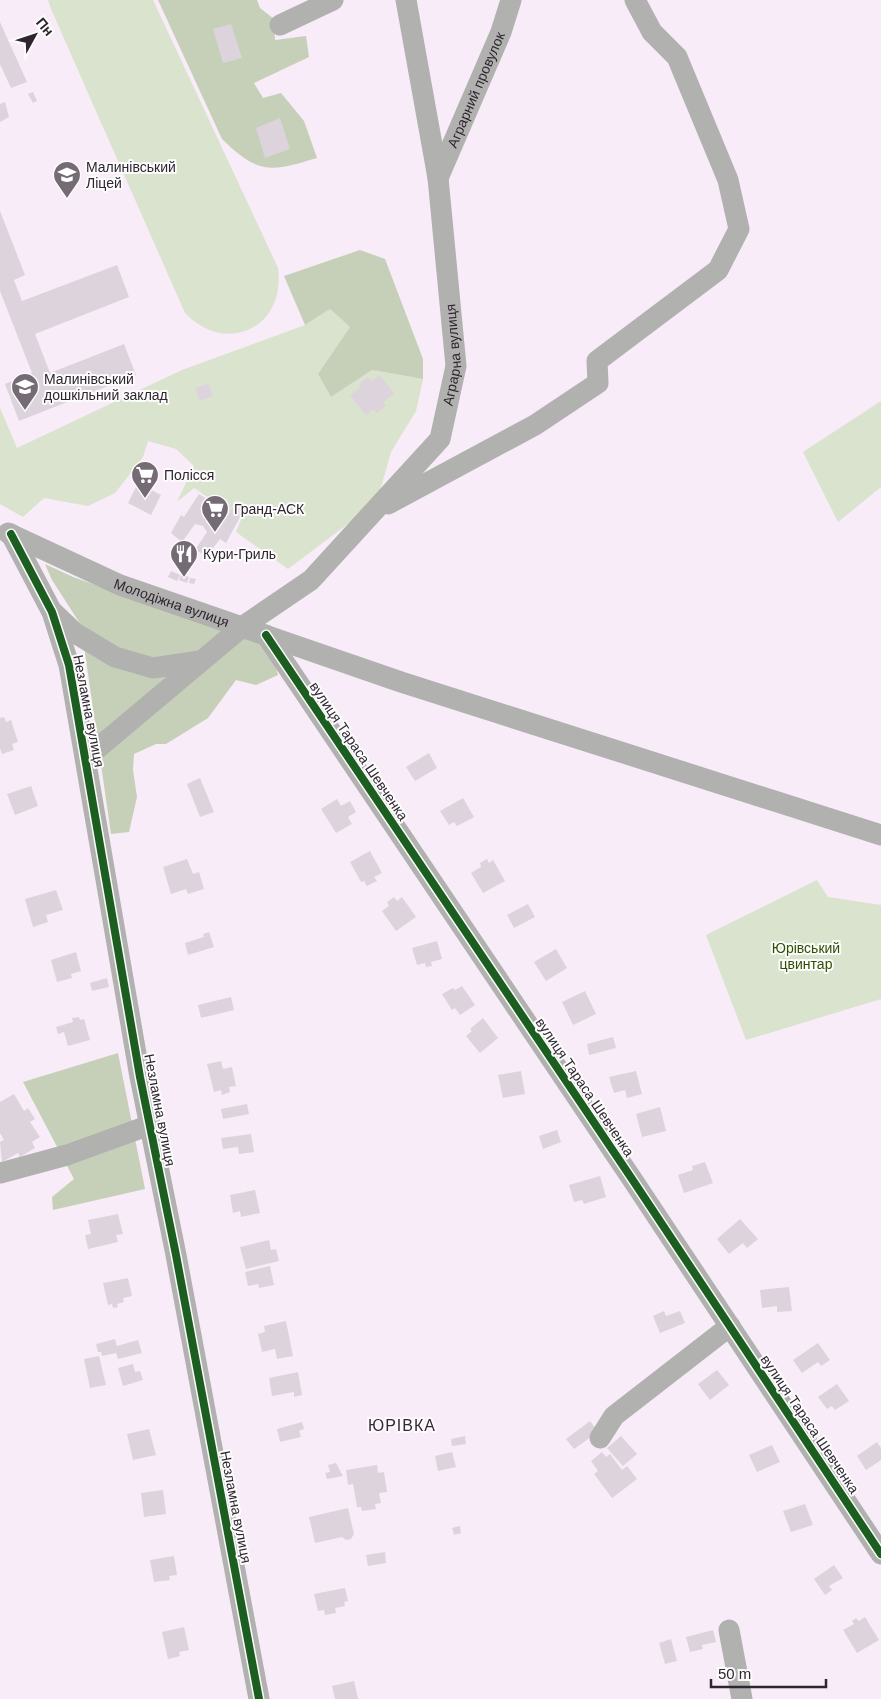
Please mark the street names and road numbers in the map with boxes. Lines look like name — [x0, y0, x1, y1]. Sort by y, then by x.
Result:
street label: Аграрний провулок — [444, 29, 508, 150]
street label: Аграрна вулиця — [440, 303, 464, 407]
street label: Молодіжна вулиця — [112, 576, 231, 630]
street label: Незламна вулиця — [70, 653, 108, 769]
street label: вулиця Тараса Шевченка — [307, 679, 412, 824]
street label: вулиця Тараса Шевченка — [533, 1015, 638, 1160]
street label: Незламна вулиця — [141, 1052, 179, 1168]
street label: вулиця Тараса Шевченка — [758, 1352, 863, 1497]
street label: Незламна вулиця — [217, 1449, 255, 1565]

